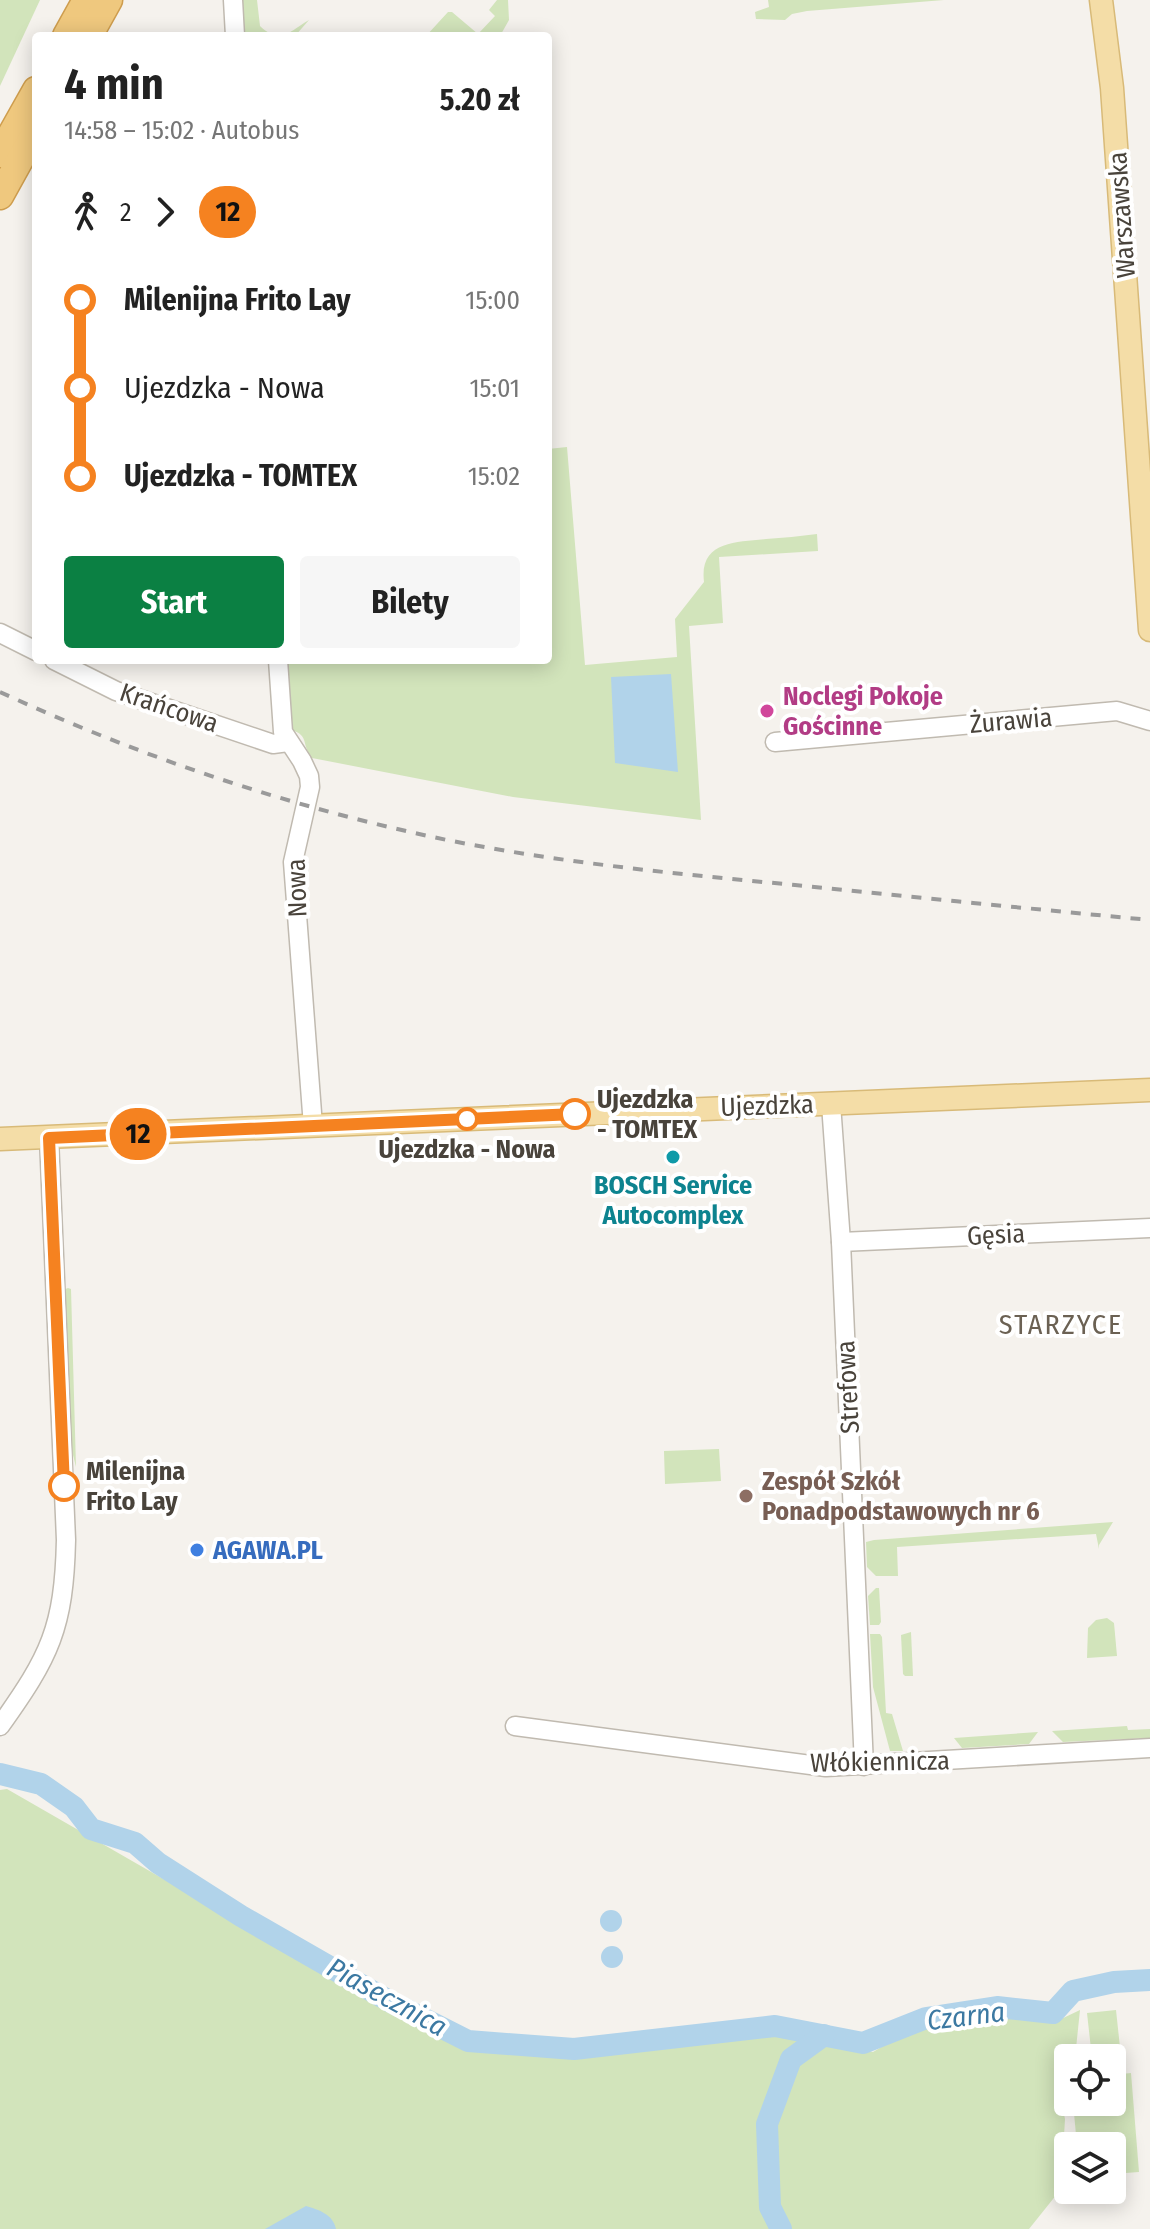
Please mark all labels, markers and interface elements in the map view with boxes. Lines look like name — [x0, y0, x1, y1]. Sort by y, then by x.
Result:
text: 4 min — [64, 58, 164, 111]
text: 5.20 zł — [440, 82, 520, 118]
text: 14:58 – 15:02 · Autobus — [64, 115, 299, 146]
street label: Warszawska — [1102, 151, 1142, 279]
icon: walk — [64, 190, 108, 234]
icon: forward — [143, 190, 187, 234]
text: 12 — [215, 195, 240, 228]
text: 2 — [120, 197, 131, 228]
text: Milenijna Frito Lay — [124, 282, 351, 318]
text: 15:00 — [465, 285, 520, 316]
text: Ujezdzka - Nowa — [124, 370, 325, 406]
text: 15:01 — [469, 373, 520, 404]
text: Ujezdzka - TOMTEX — [124, 458, 357, 494]
text: 15:02 — [468, 461, 520, 492]
button: Start — [64, 556, 284, 648]
button: Bilety — [300, 556, 520, 648]
street label: Krańcowa — [116, 677, 222, 739]
place label: Noclegi Pokoje Gościnne — [783, 681, 943, 742]
marker: Noclegi Pokoje Gościnne — [758, 702, 776, 720]
street label: Żurawia — [969, 702, 1053, 740]
street label: Nowa — [280, 858, 314, 918]
place label: Ujezdzka - TOMTEX — [597, 1084, 697, 1145]
street label: Ujezdzka — [720, 1089, 814, 1123]
marker: Ujezdzka - TOMTEX — [560, 1099, 590, 1129]
line badge: 12 — [102, 1108, 174, 1160]
marker: Ujezdzka - Nowa — [456, 1108, 478, 1130]
text: 12 — [126, 1117, 150, 1150]
place label: Ujezdzka - Nowa — [379, 1134, 555, 1165]
marker: BOSCH Service Autocomplex — [664, 1148, 682, 1166]
place label: BOSCH Service Autocomplex — [594, 1170, 752, 1231]
street label: Gęsia — [966, 1218, 1026, 1252]
district label: STARZYCE — [999, 1308, 1123, 1341]
street label: Strefowa — [830, 1340, 866, 1434]
place label: Milenijna Frito Lay — [86, 1456, 185, 1517]
place label: Zespół Szkół Ponadpodstawowych nr 6 — [762, 1466, 1040, 1527]
marker: Milenijna Frito Lay — [49, 1471, 79, 1501]
marker: Zespół Szkół Ponadpodstawowych nr 6 — [737, 1487, 755, 1505]
place label: AGAWA.PL — [212, 1535, 323, 1566]
marker: AGAWA.PL — [188, 1541, 206, 1559]
street label: Włókiennicza — [810, 1745, 950, 1779]
water label: Piasecznica — [321, 1951, 453, 2043]
water label: Czarna — [925, 1995, 1007, 2037]
map controls — [1054, 2044, 1126, 2204]
button: locate — [1054, 2044, 1126, 2116]
button: layers — [1054, 2132, 1126, 2204]

